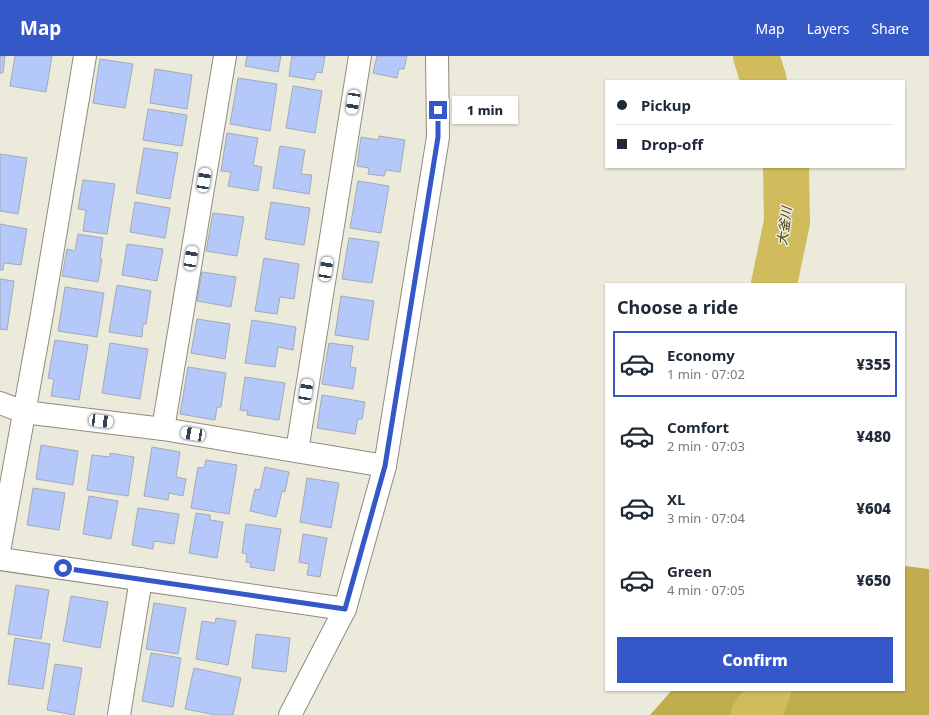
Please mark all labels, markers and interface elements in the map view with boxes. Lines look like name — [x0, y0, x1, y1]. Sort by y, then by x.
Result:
text: Map — [20, 15, 61, 41]
text: Map — [756, 19, 785, 38]
text: Layers — [807, 19, 849, 38]
text: Share — [871, 19, 909, 38]
car — [345, 89, 361, 115]
text: Pickup — [641, 95, 691, 115]
callout: 1 min — [452, 96, 518, 124]
route end — [429, 101, 447, 119]
text: 1 min — [467, 101, 503, 119]
text: Drop-off — [641, 134, 703, 154]
car — [196, 167, 212, 193]
water label: 大釜川 — [773, 204, 796, 246]
car — [183, 245, 199, 271]
car — [318, 256, 334, 282]
text: Choose a ride — [617, 295, 738, 319]
text: Economy — [667, 345, 735, 365]
icon: car — [619, 346, 655, 382]
text: ¥355 — [856, 354, 891, 374]
text: 1 min · 07:02 — [667, 365, 745, 383]
car — [298, 378, 314, 404]
car — [88, 414, 114, 428]
text: Comfort — [667, 417, 729, 437]
icon: car — [619, 418, 655, 454]
car — [180, 426, 206, 442]
text: ¥480 — [856, 426, 891, 446]
text: 2 min · 07:03 — [667, 437, 745, 455]
text: XL — [667, 489, 685, 509]
icon: car — [619, 490, 655, 526]
text: ¥604 — [856, 498, 891, 518]
text: 3 min · 07:04 — [667, 509, 745, 527]
route start — [54, 559, 72, 577]
text: Green — [667, 561, 712, 581]
icon: car — [619, 562, 655, 598]
text: ¥650 — [856, 570, 891, 590]
text: 4 min · 07:05 — [667, 581, 745, 599]
button: Confirm — [617, 637, 893, 683]

